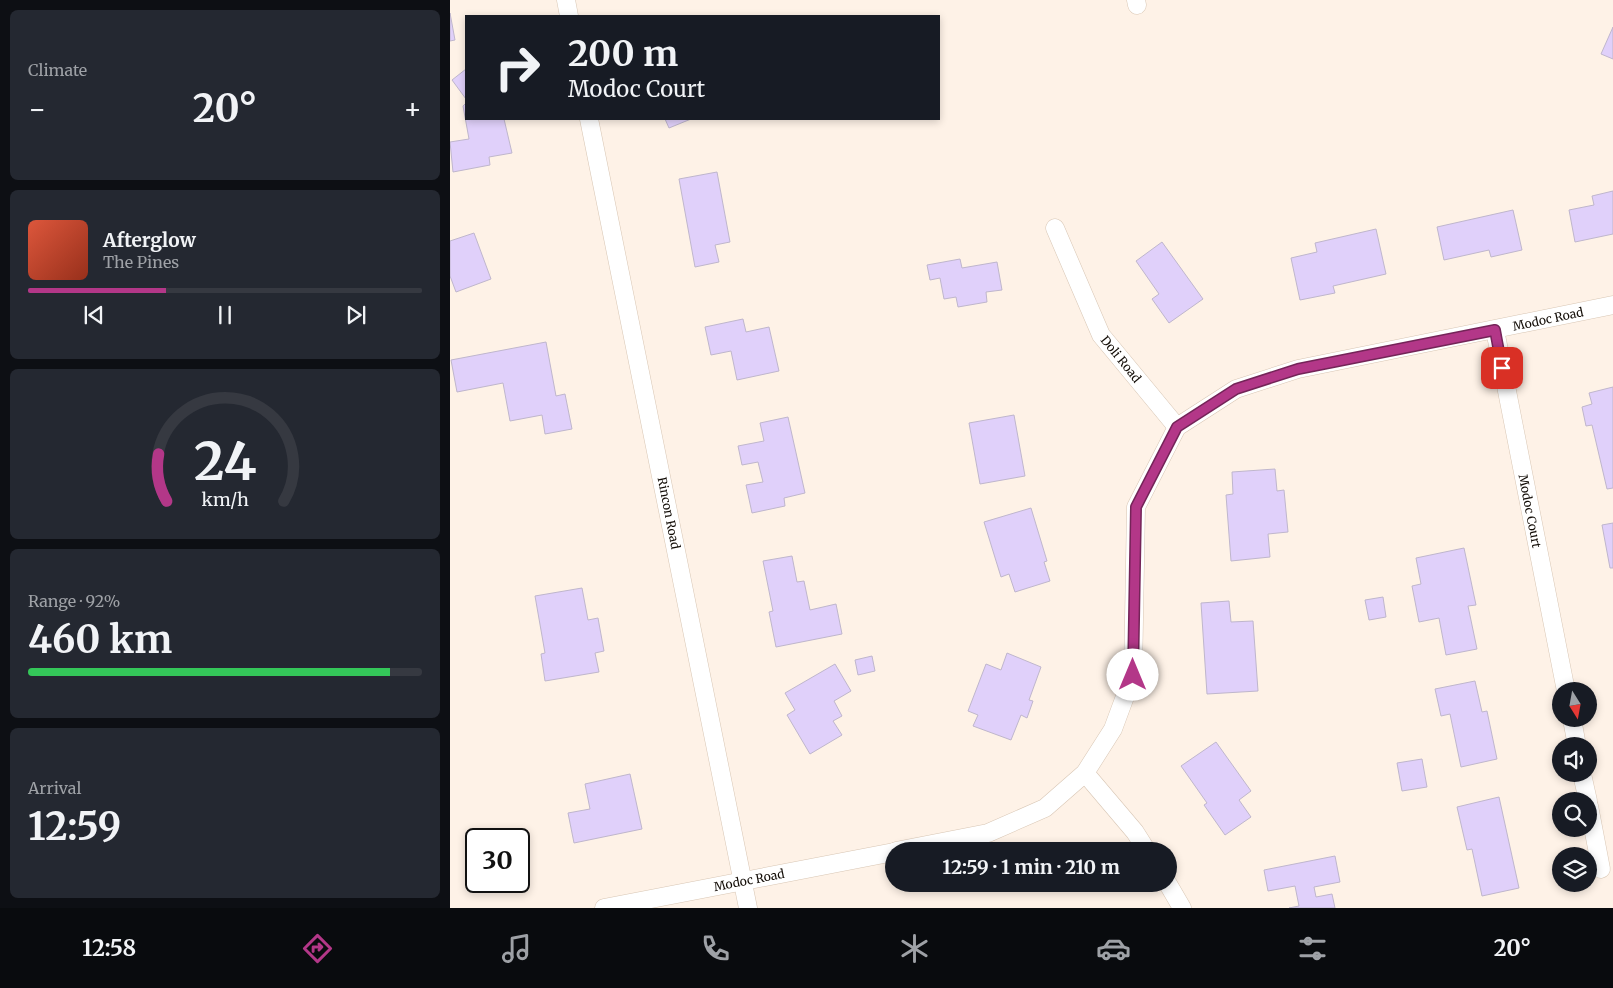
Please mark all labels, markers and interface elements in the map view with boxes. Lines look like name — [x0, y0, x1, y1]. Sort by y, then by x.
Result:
text: 200 m — [568, 32, 678, 76]
icon: right — [485, 35, 550, 100]
text: Climate — [28, 60, 87, 80]
text: Modoc Court — [568, 75, 705, 103]
text: 20° — [193, 85, 257, 132]
text: − — [28, 91, 47, 127]
text: + — [403, 91, 422, 127]
text: Afterglow — [103, 228, 196, 252]
text: The Pines — [103, 252, 179, 272]
icon: previous — [80, 301, 108, 329]
icon: pause — [211, 301, 239, 329]
icon: next — [342, 301, 370, 329]
street label: Modoc Road — [1511, 304, 1585, 334]
street label: Doli Road — [1098, 333, 1144, 385]
pin — [1481, 347, 1523, 389]
icon: arrive — [1488, 354, 1516, 382]
text: 24 — [194, 429, 256, 494]
street label: Modoc Court — [1515, 473, 1545, 549]
street label: Rincon Road — [655, 476, 683, 550]
text: km/h — [201, 488, 249, 511]
text: Range · 92% — [28, 591, 120, 611]
text: 460 km — [28, 616, 172, 663]
position arrow — [1106, 648, 1158, 700]
north arrow — [1552, 682, 1598, 728]
map controls — [1552, 682, 1597, 892]
button: sound — [1552, 737, 1597, 782]
text: Arrival — [28, 778, 81, 798]
button: search — [1552, 792, 1597, 837]
text: 12:59 — [28, 803, 121, 850]
speed limit sign: 30 — [465, 828, 530, 893]
button: layers — [1552, 847, 1597, 892]
text: 12:59 · 1 min · 210 m — [942, 855, 1120, 879]
street label: Modoc Road — [712, 866, 786, 894]
icon: directions — [300, 931, 335, 966]
icon: music — [499, 931, 534, 966]
icon: phone — [698, 931, 733, 966]
icon: climate — [897, 931, 932, 966]
icon: car — [1096, 931, 1131, 966]
icon: filters — [1295, 931, 1330, 966]
text: 12:58 — [82, 934, 136, 962]
text: 20° — [1494, 934, 1531, 962]

